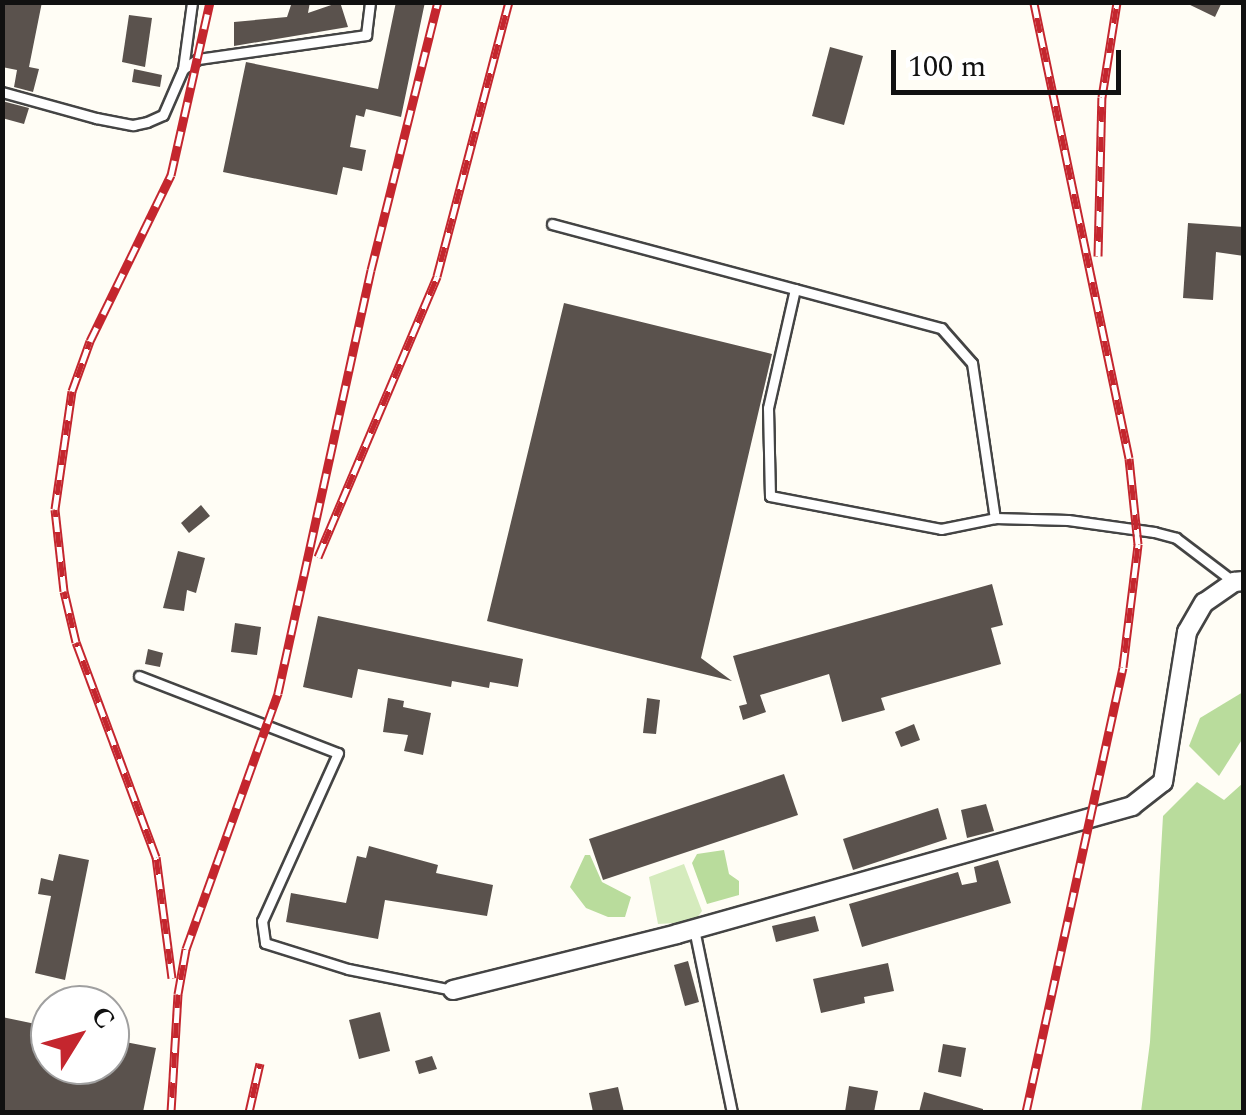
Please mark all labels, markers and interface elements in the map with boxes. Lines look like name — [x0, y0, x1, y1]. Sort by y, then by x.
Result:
scale bar — [896, 30, 1126, 92]
text: 100 m — [908, 44, 986, 90]
north arrow — [30, 985, 130, 1085]
text: С — [80, 997, 126, 1039]

